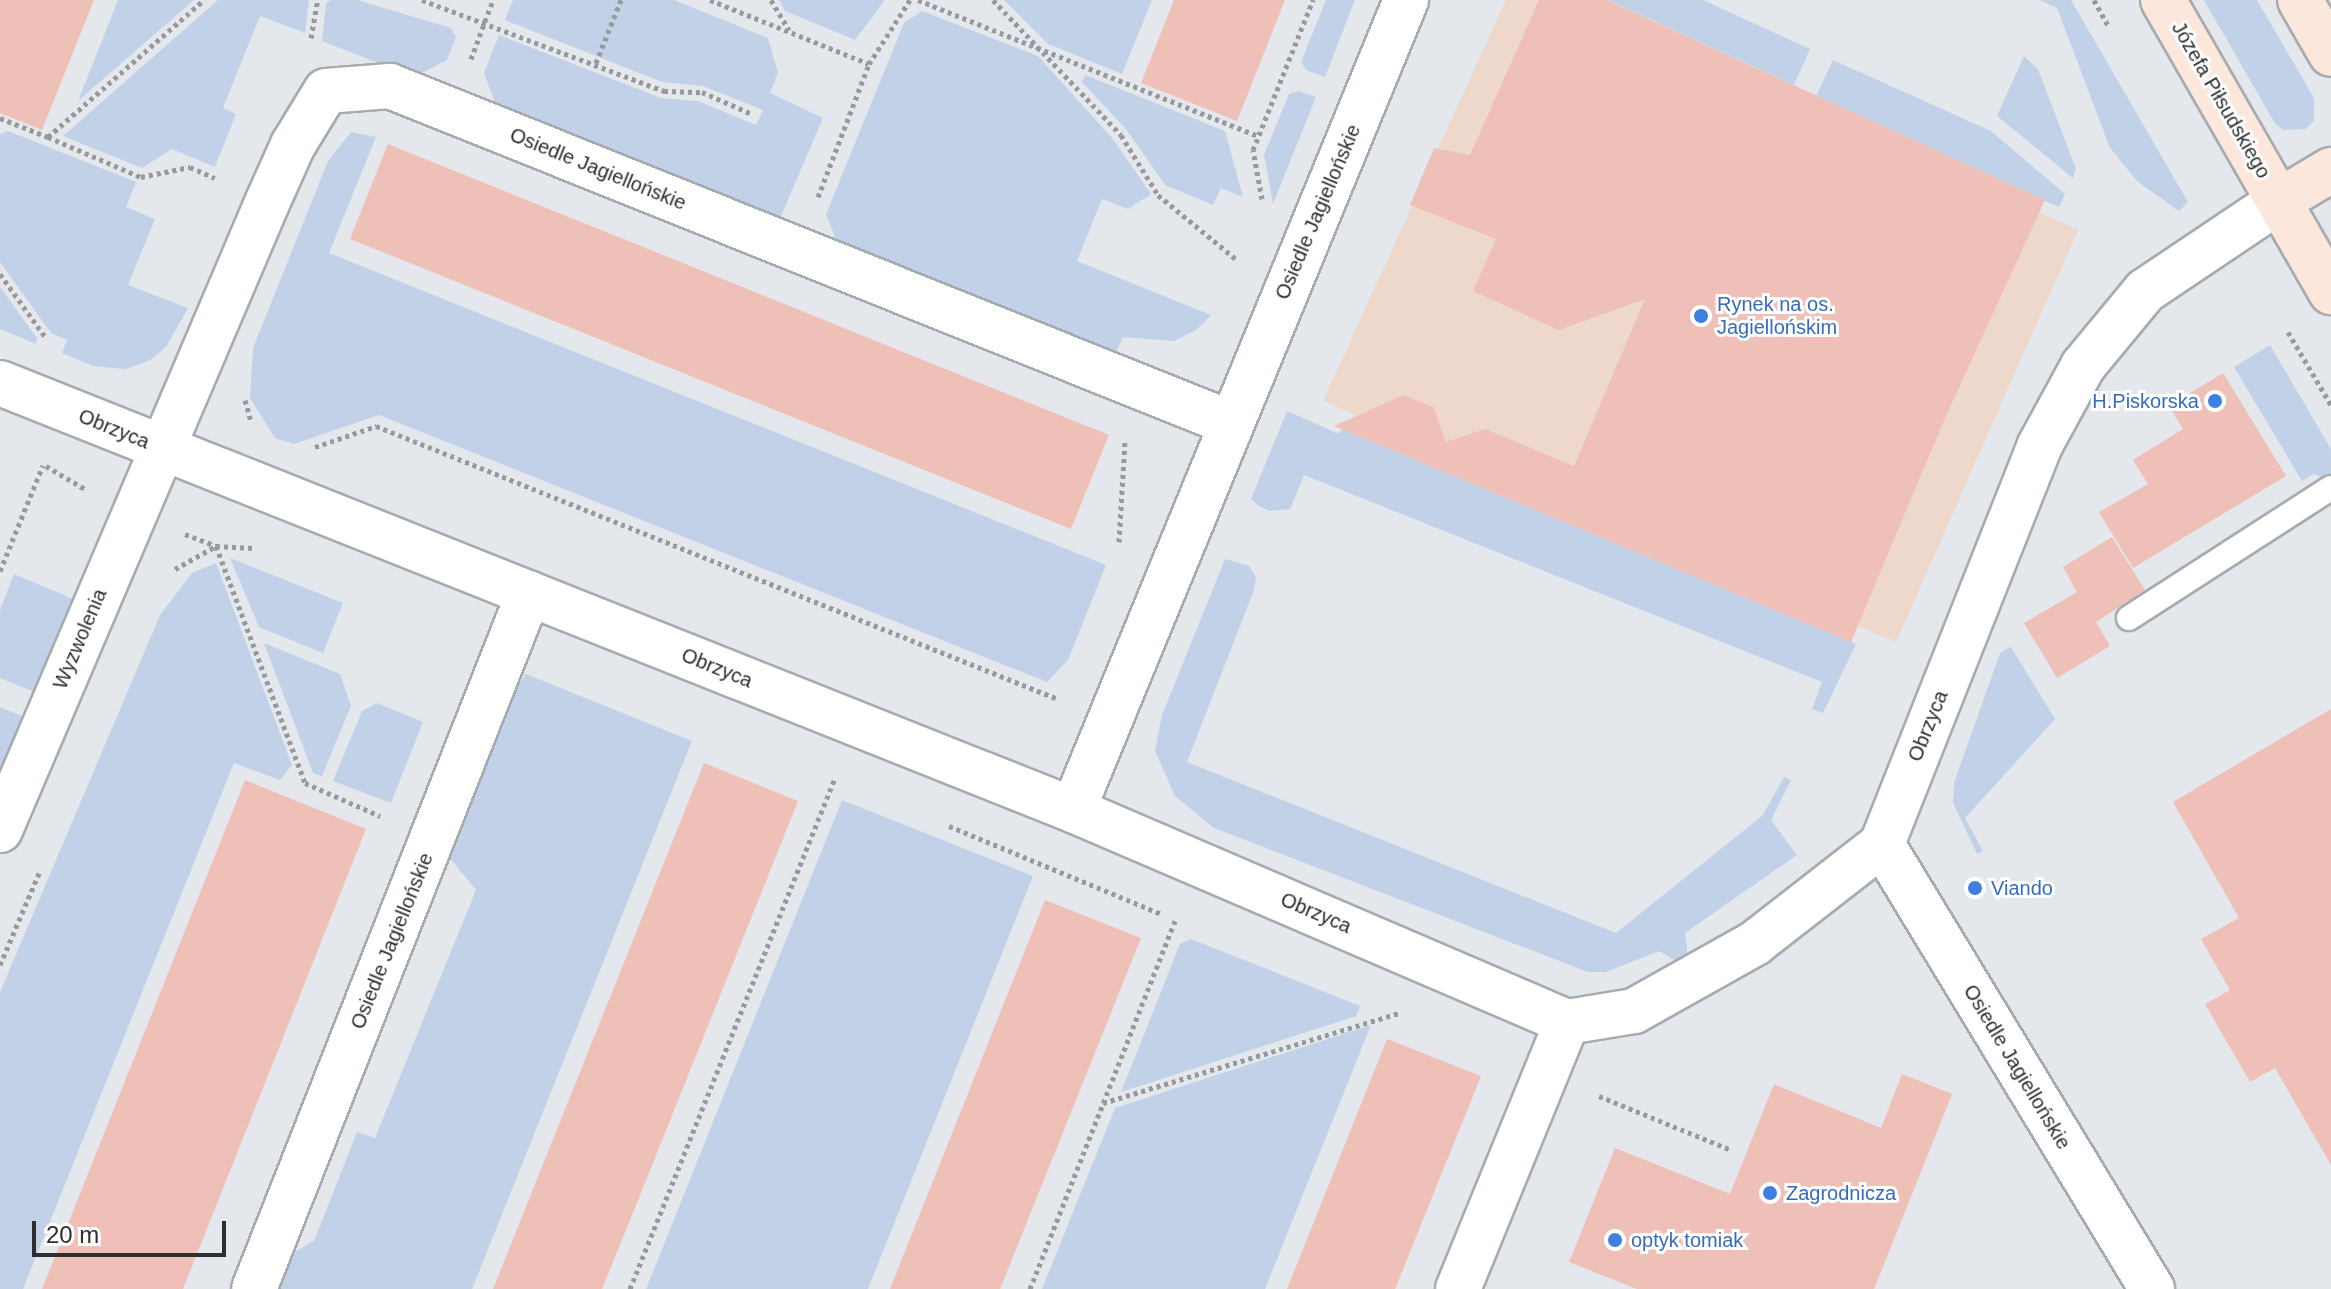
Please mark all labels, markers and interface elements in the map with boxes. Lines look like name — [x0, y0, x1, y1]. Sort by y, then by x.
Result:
street label: Józefa Piłsudskiego — [2166, 17, 2276, 183]
street label: Osiedle Jagiellońskie — [1270, 121, 1366, 303]
street label: Osiedle Jagiellońskie — [506, 123, 690, 215]
place label: Rynek na os. Jagiellońskim — [1717, 292, 1837, 339]
marker: Rynek na os. Jagiellońskim — [1692, 307, 1710, 325]
place label: H.Piskorska — [2092, 389, 2199, 413]
marker: H.Piskorska — [2206, 392, 2224, 410]
street label: Obrzyca — [75, 404, 153, 454]
street label: Wyzwolenia — [48, 585, 112, 693]
street label: Obrzyca — [678, 643, 756, 693]
street label: Obrzyca — [1903, 687, 1953, 765]
street label: Osiedle Jagiellońskie — [346, 849, 438, 1033]
place label: Viando — [1991, 876, 2053, 900]
marker: Viando — [1966, 879, 1984, 897]
street label: Obrzyca — [1277, 887, 1355, 939]
street label: Osiedle Jagiellońskie — [1958, 980, 2076, 1154]
place label: Zagrodnicza — [1786, 1181, 1896, 1205]
marker: Zagrodnicza — [1761, 1184, 1779, 1202]
scale bar — [36, 1205, 230, 1255]
text: 20 m — [46, 1221, 99, 1248]
place label: optyk tomiak — [1631, 1228, 1743, 1252]
marker: optyk tomiak — [1606, 1231, 1624, 1249]

